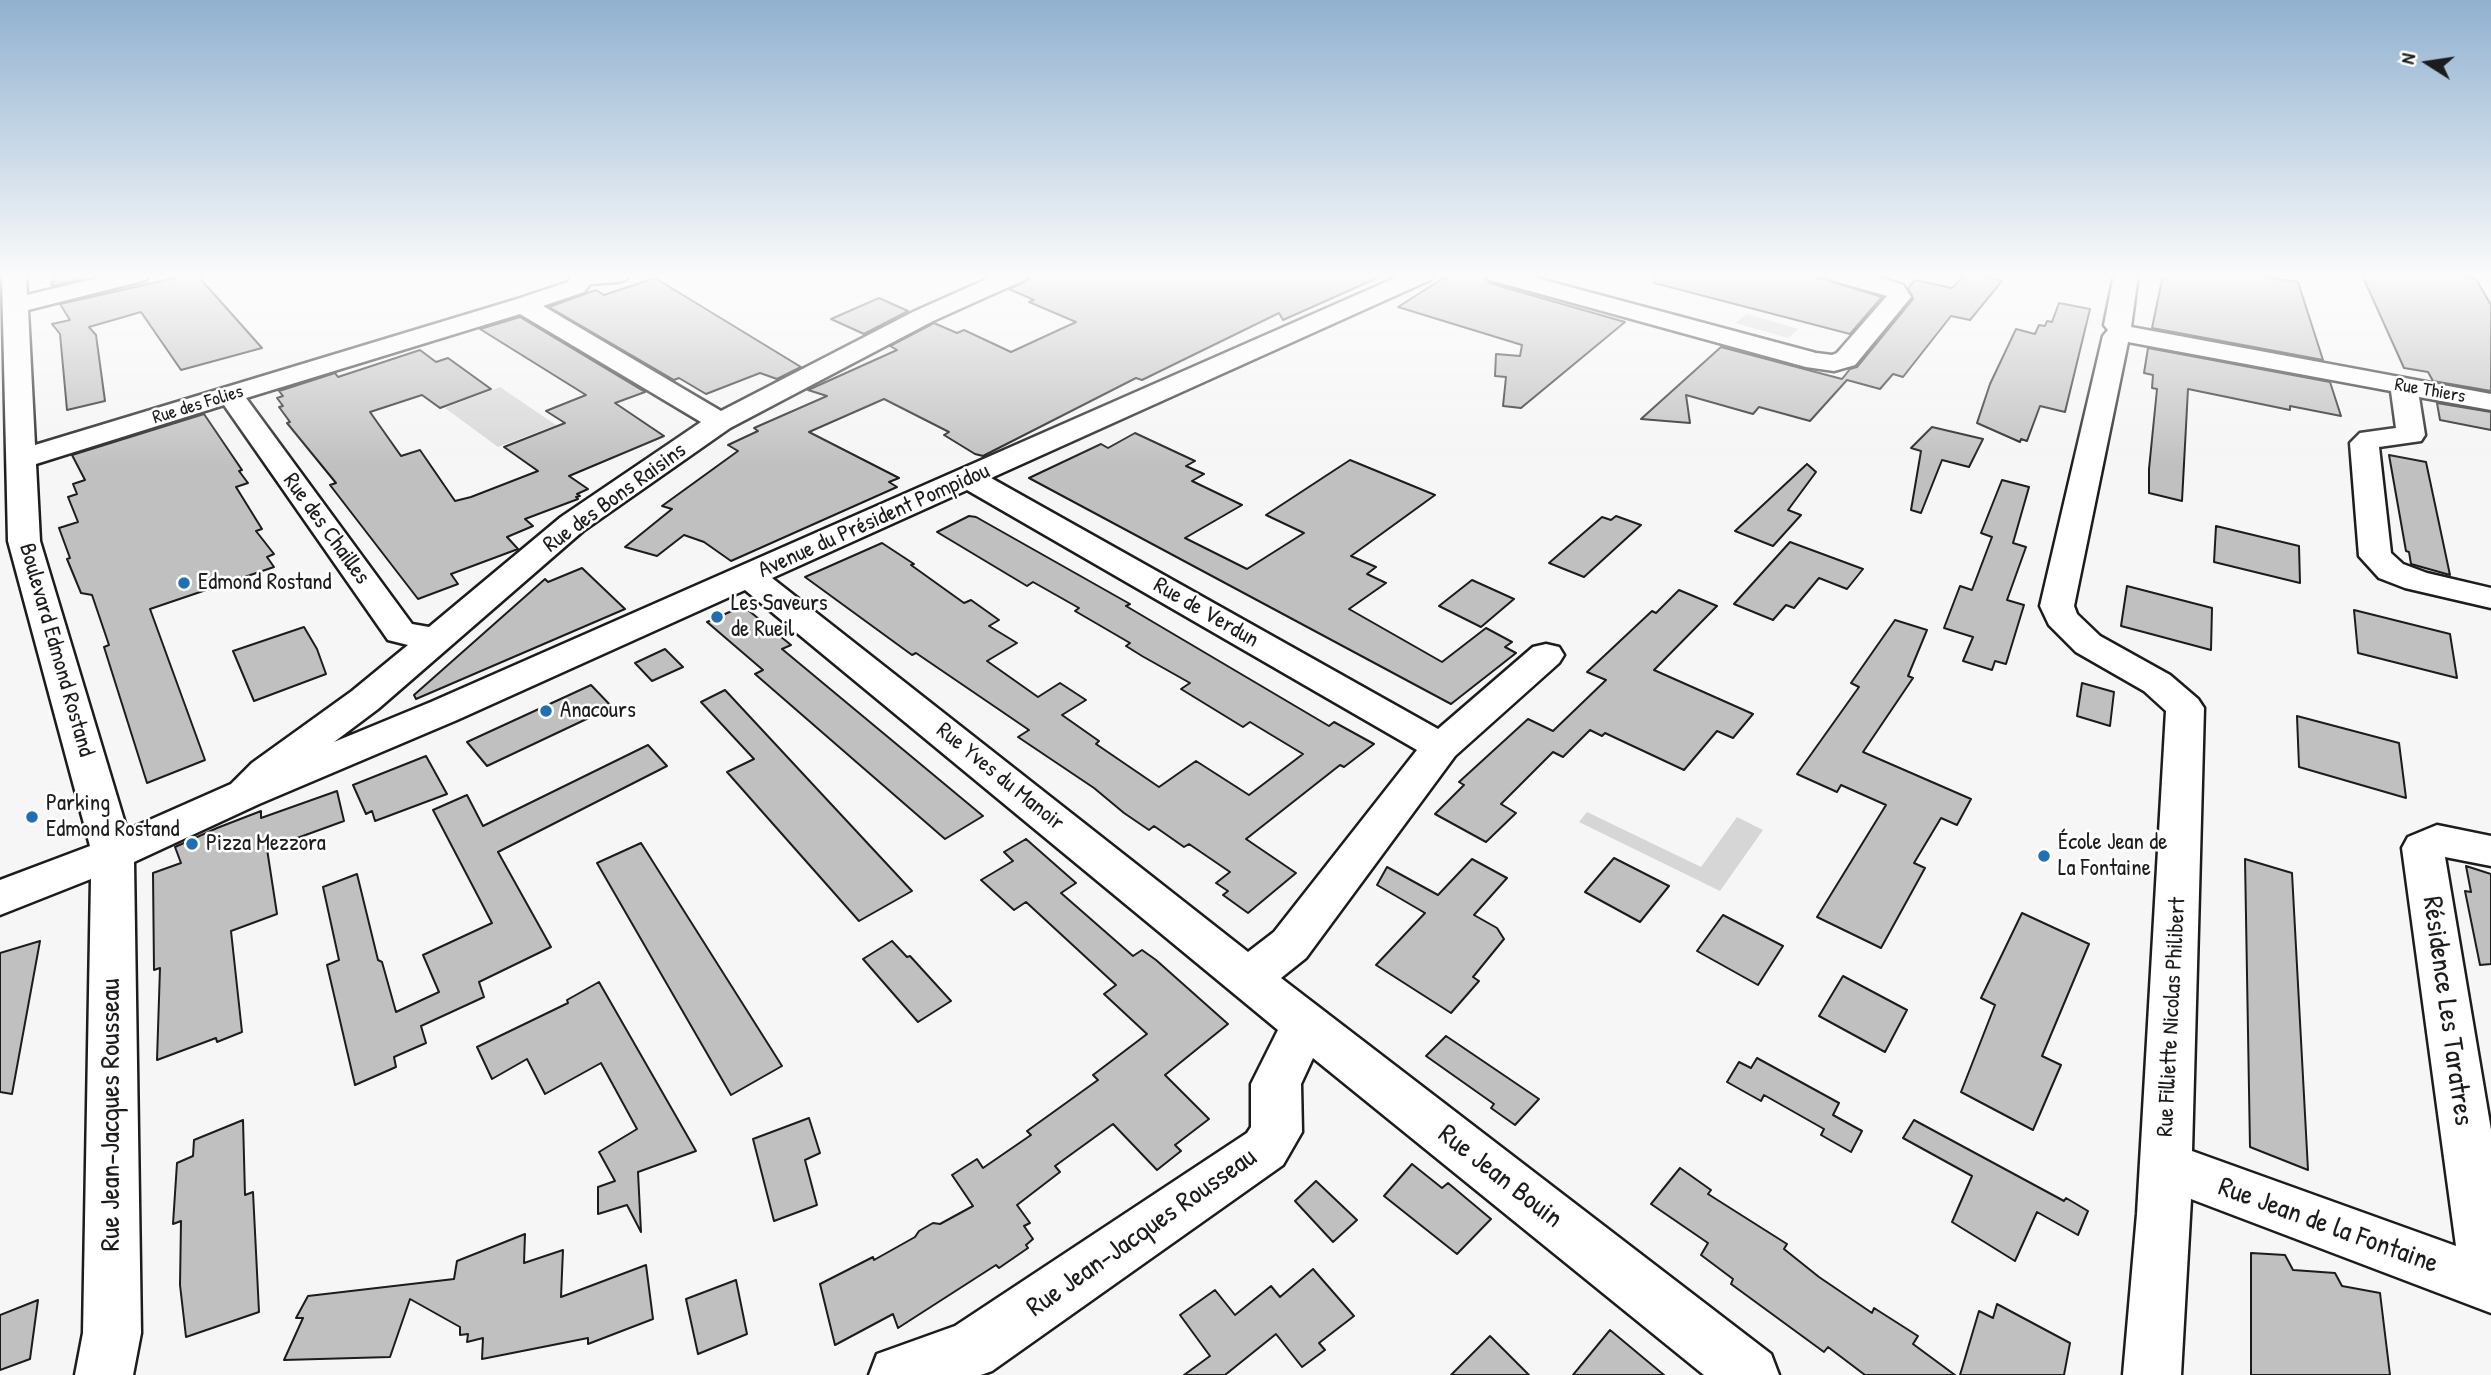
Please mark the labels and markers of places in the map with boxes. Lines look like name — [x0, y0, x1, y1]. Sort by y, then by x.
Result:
place label: Edmond Rostand — [198, 569, 332, 597]
marker: Edmond Rostand — [176, 575, 192, 591]
place label: Les Saveurs de Rueil — [731, 590, 828, 644]
marker: Les Saveurs de Rueil — [709, 609, 725, 625]
place label: Anacours — [560, 697, 636, 725]
marker: Anacours — [538, 703, 554, 719]
place label: Parking Edmond Rostand — [46, 790, 180, 844]
marker: Parking Edmond Rostand — [24, 809, 40, 825]
place label: École Jean de La Fontaine — [2058, 829, 2167, 883]
place label: Pizza Mezzora — [206, 830, 326, 858]
marker: Pizza Mezzora — [184, 836, 200, 852]
marker: École Jean de La Fontaine — [2036, 848, 2052, 864]

